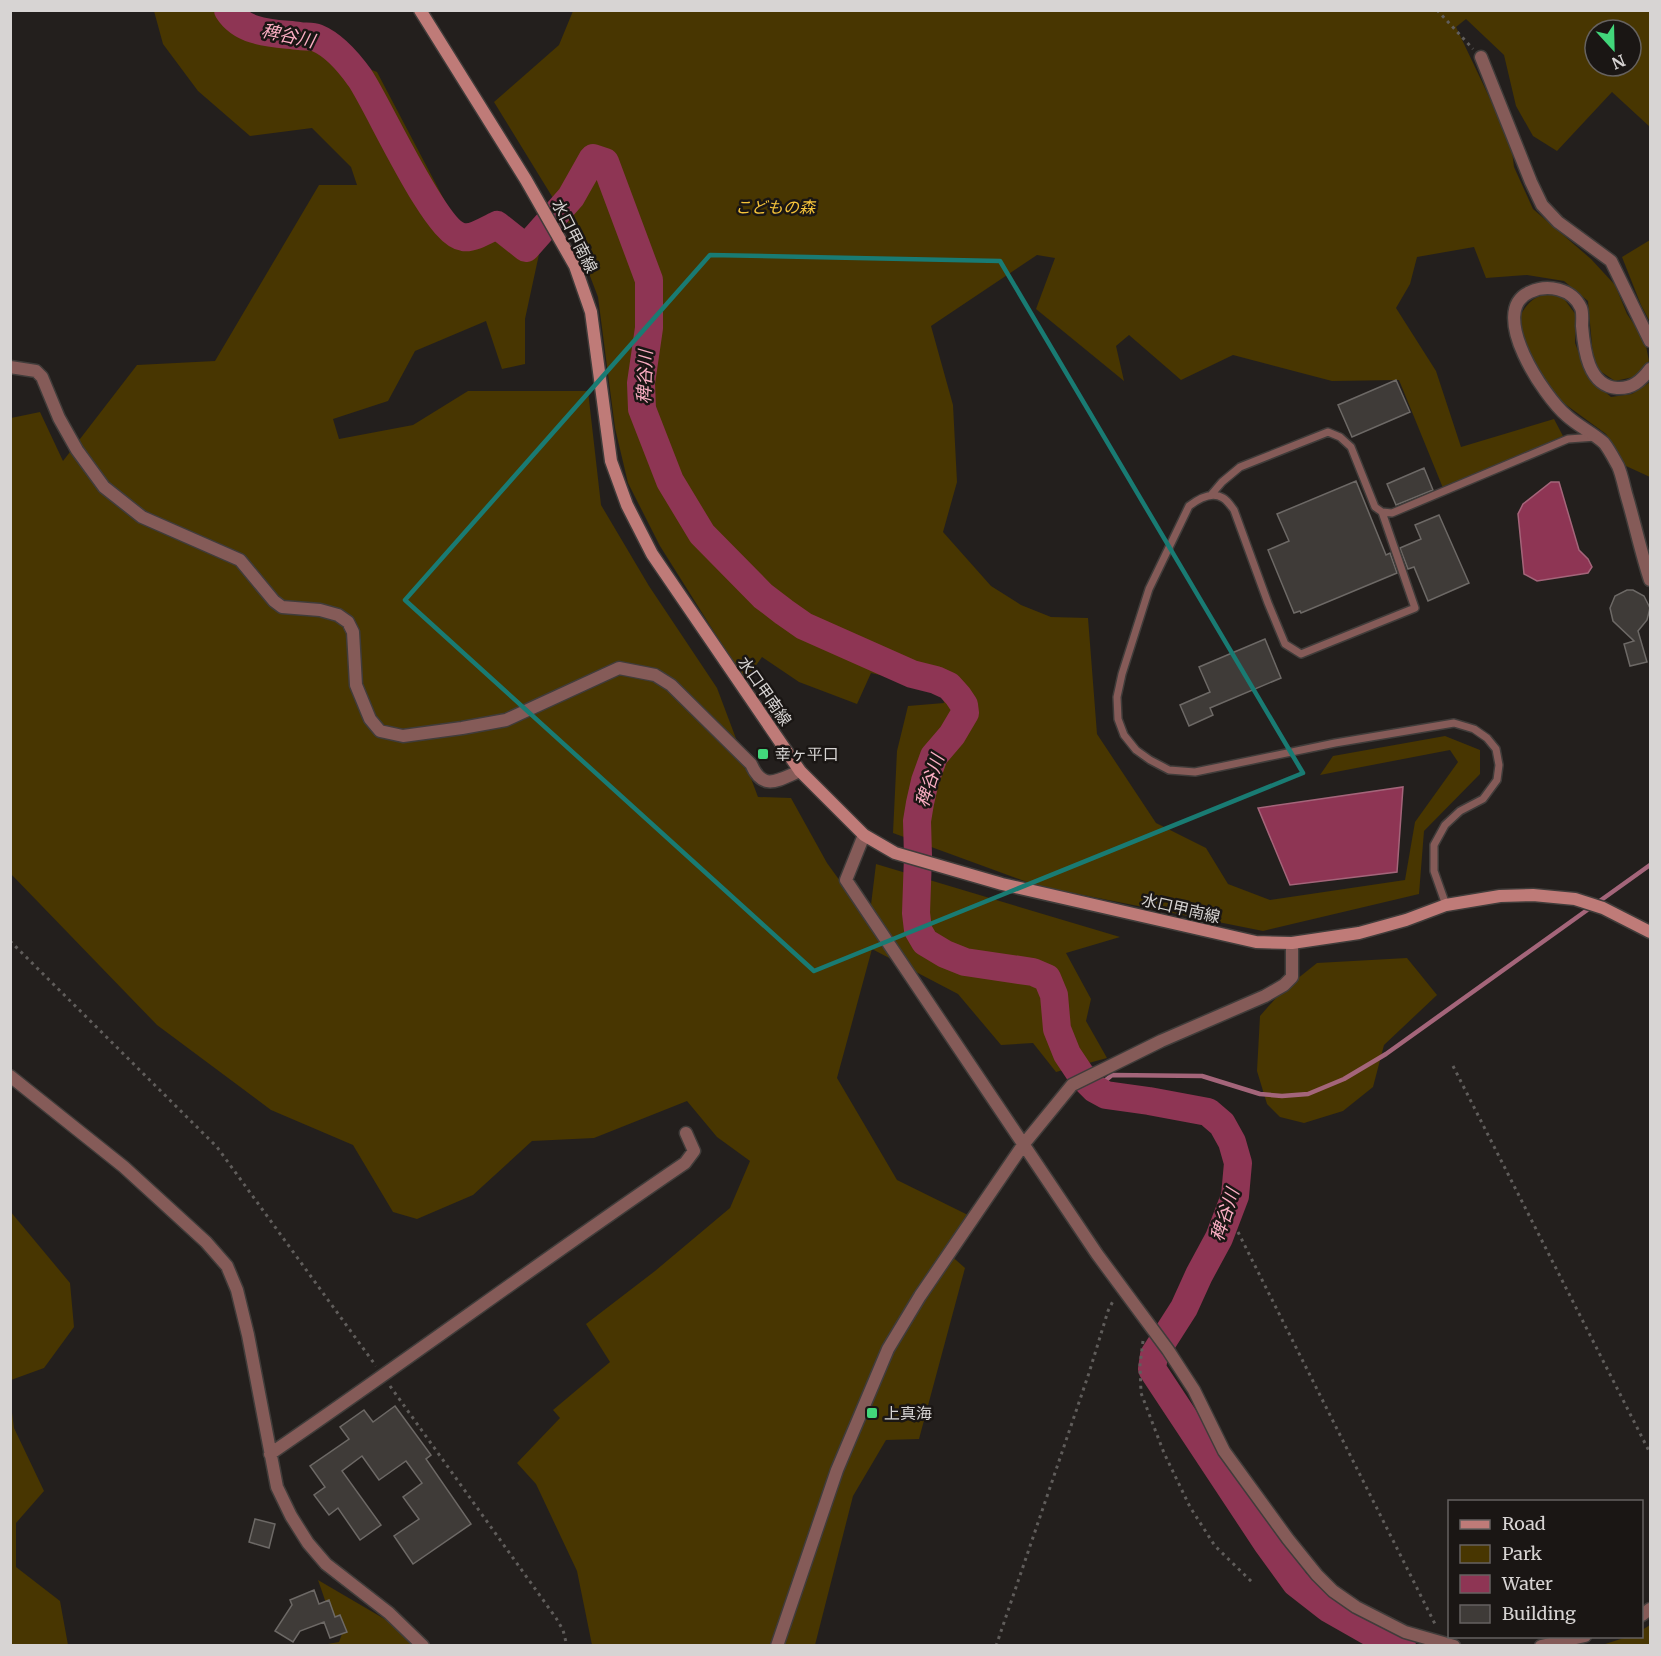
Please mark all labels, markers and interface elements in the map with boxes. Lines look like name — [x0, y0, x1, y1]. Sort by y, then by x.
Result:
north arrow — [1583, 18, 1643, 78]
water label: 稗谷川 — [259, 19, 319, 53]
text: N — [1609, 50, 1628, 74]
street label: 水口甲南線 — [548, 196, 602, 276]
park label: こどもの森 — [735, 197, 817, 217]
water label: 稗谷川 — [632, 348, 657, 404]
street label: 水口甲南線 — [734, 652, 796, 730]
place label: 幸ヶ平口 — [775, 744, 839, 764]
marker: 幸ヶ平口 — [756, 747, 770, 761]
water label: 稗谷川 — [910, 750, 949, 810]
street label: 水口甲南線 — [1140, 889, 1222, 927]
water label: 稗谷川 — [1205, 1184, 1244, 1244]
place label: 上真海 — [884, 1403, 932, 1423]
marker: 上真海 — [865, 1406, 879, 1420]
legend — [1448, 1500, 1643, 1638]
text: Road — [1502, 1512, 1546, 1535]
text: Park — [1502, 1542, 1543, 1565]
text: Water — [1501, 1572, 1553, 1595]
text: Building — [1502, 1602, 1576, 1625]

